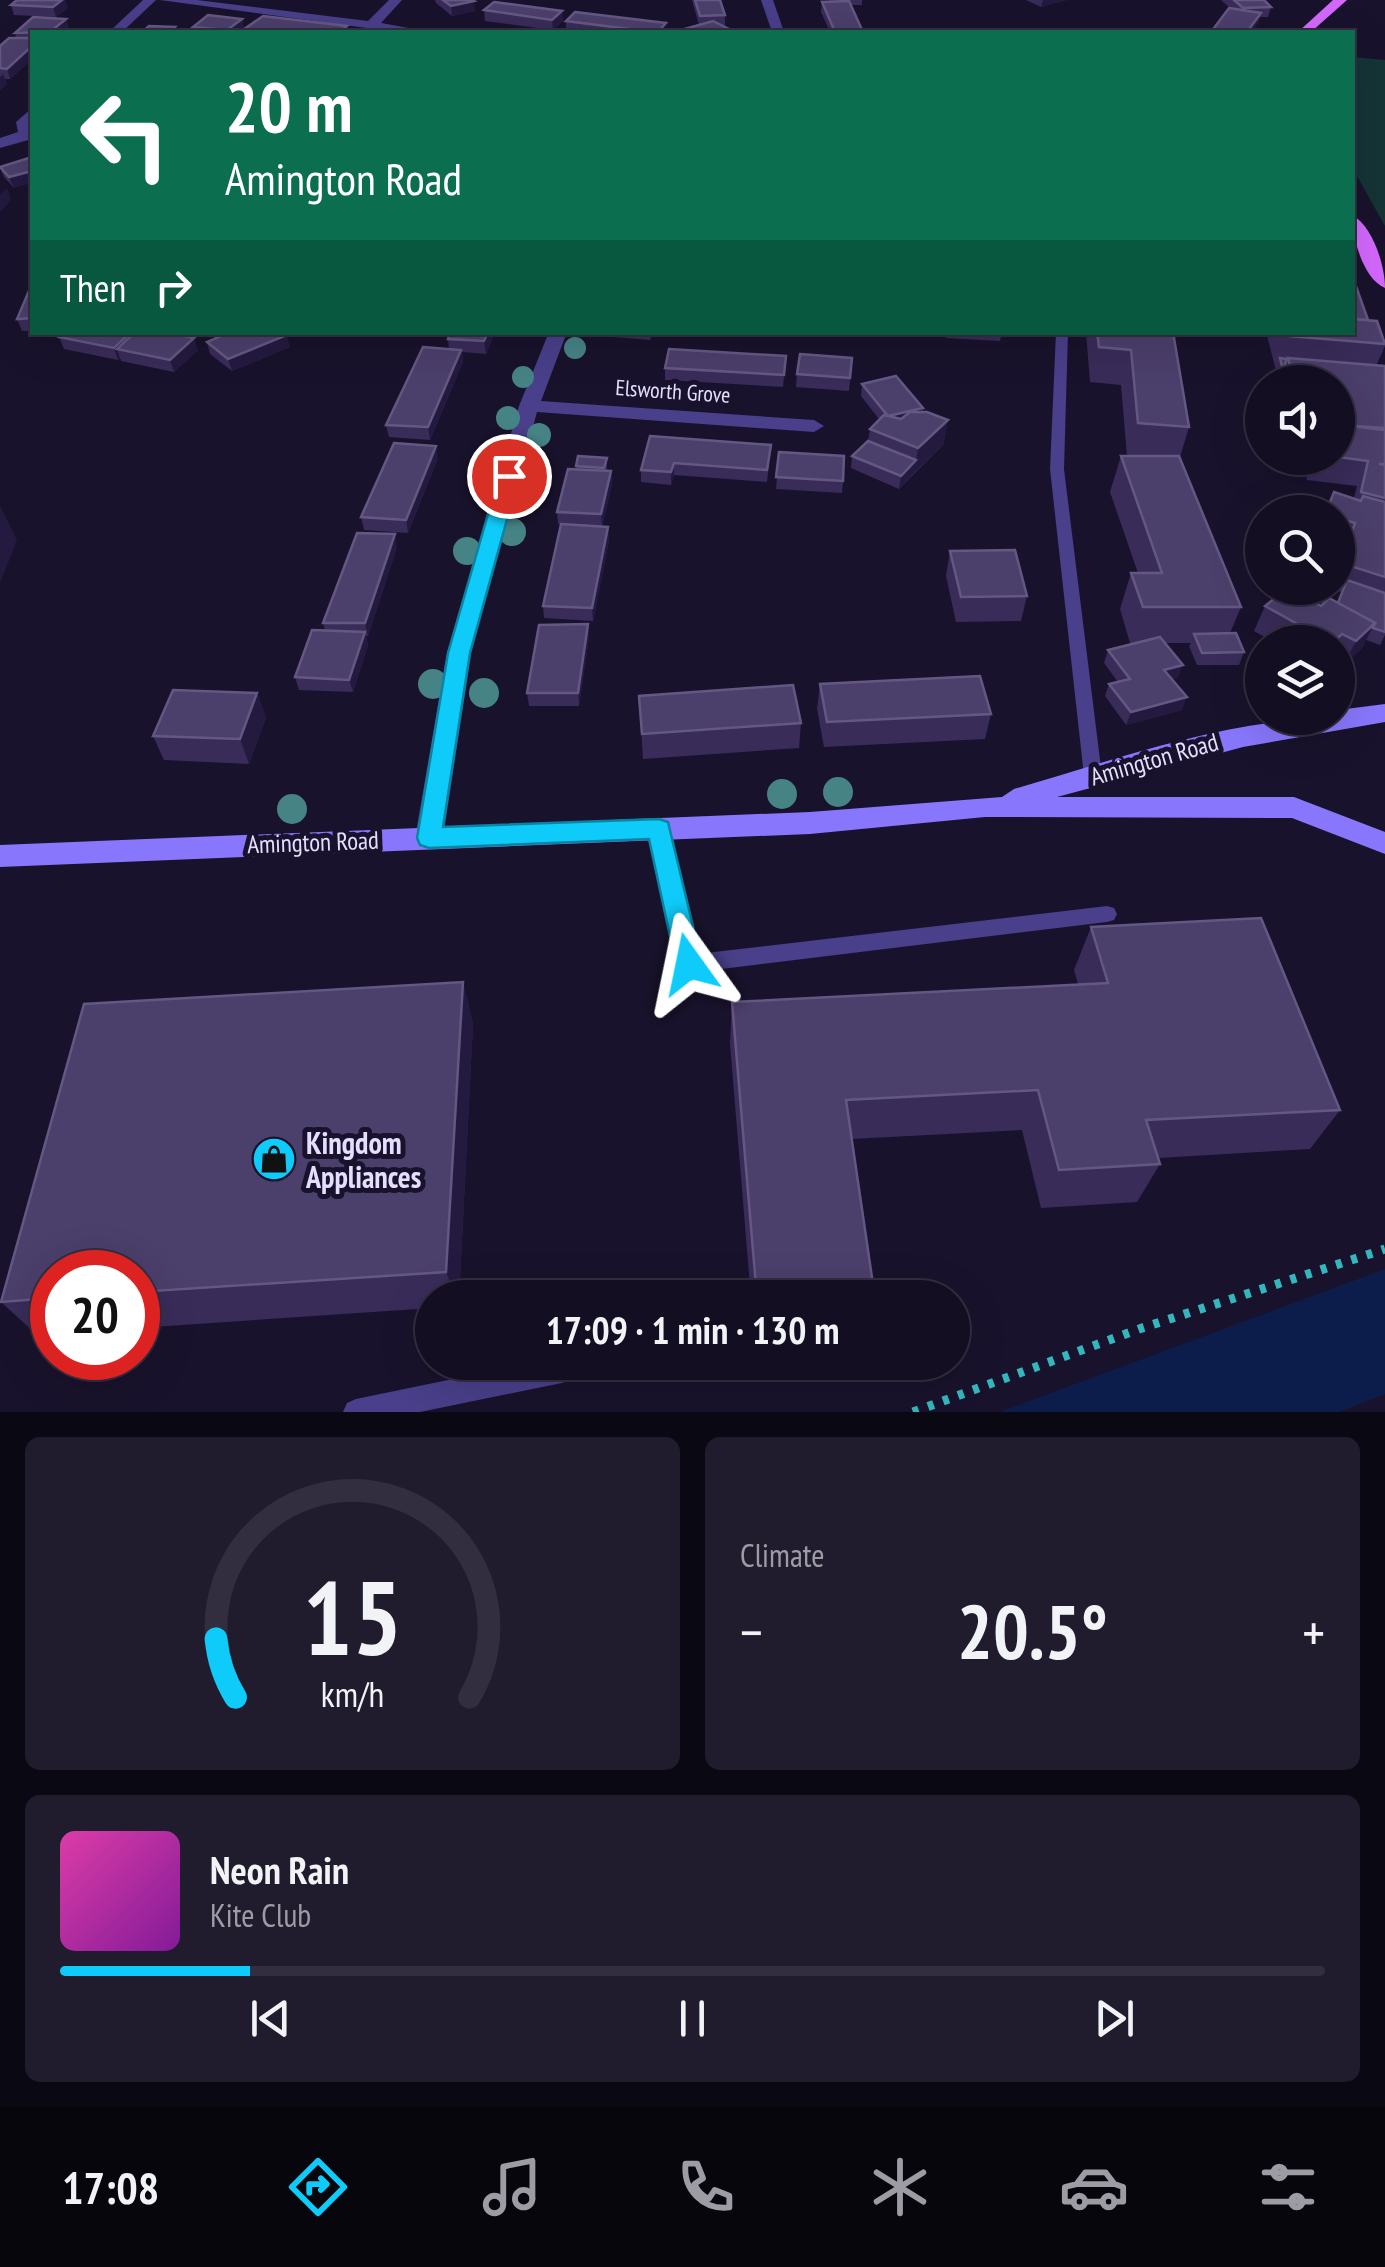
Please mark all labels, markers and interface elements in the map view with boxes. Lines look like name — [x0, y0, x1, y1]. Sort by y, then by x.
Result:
text: 20 m — [225, 61, 353, 151]
icon: left — [60, 70, 190, 200]
text: Amington Road — [225, 149, 462, 207]
icon: right — [146, 260, 201, 315]
text: Then — [60, 263, 126, 312]
map controls — [1245, 365, 1355, 735]
button: sound — [1245, 365, 1355, 475]
street label: Elsworth Grove — [615, 373, 731, 409]
pin — [467, 434, 552, 519]
icon: arrive — [482, 449, 537, 504]
button: search — [1245, 495, 1355, 605]
button: layers — [1245, 625, 1355, 735]
street label: Amington Road — [1086, 725, 1222, 793]
street label: Amington Road — [247, 824, 379, 860]
position arrow — [637, 912, 741, 1016]
place label: Kingdom Appliances — [305, 1123, 421, 1196]
shop icon: Kingdom Appliances — [251, 1136, 297, 1182]
speed limit sign: 20 — [30, 1250, 160, 1380]
text: 17:09 · 1 min · 130 m — [546, 1305, 839, 1354]
text: Climate — [740, 1534, 824, 1576]
text: 15 — [303, 1549, 402, 1684]
text: 20.5° — [957, 1583, 1108, 1680]
text: − — [740, 1596, 763, 1667]
text: + — [1302, 1596, 1325, 1667]
text: km/h — [321, 1671, 384, 1717]
text: Neon Rain — [210, 1845, 349, 1894]
text: Kite Club — [210, 1894, 311, 1936]
icon: previous — [243, 1991, 298, 2046]
icon: pause — [665, 1991, 720, 2046]
icon: next — [1087, 1991, 1142, 2046]
icon: directions — [283, 2152, 353, 2222]
icon: music — [477, 2152, 547, 2222]
icon: phone — [671, 2152, 741, 2222]
icon: climate — [865, 2152, 935, 2222]
icon: car — [1059, 2152, 1129, 2222]
icon: filters — [1253, 2152, 1323, 2222]
text: 17:08 — [62, 2158, 159, 2216]

